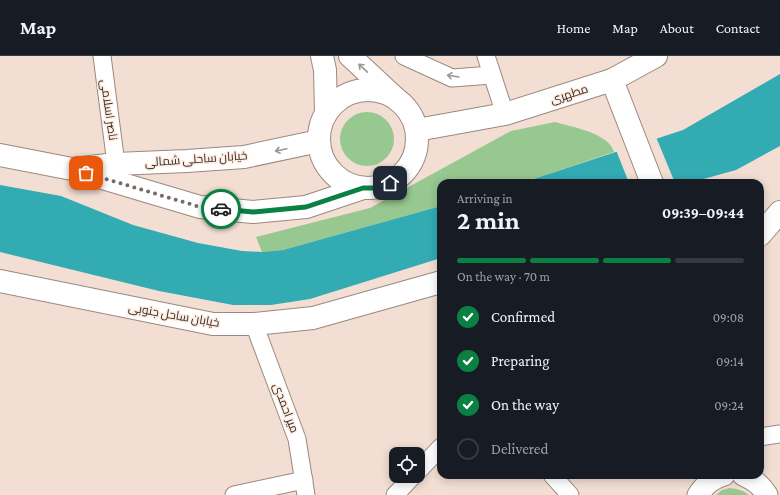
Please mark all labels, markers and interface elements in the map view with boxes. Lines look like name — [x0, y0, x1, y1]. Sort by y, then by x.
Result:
text: Map — [20, 17, 56, 38]
text: Home — [557, 20, 590, 36]
text: Map — [612, 20, 638, 36]
text: About — [660, 20, 694, 36]
text: Contact — [716, 20, 760, 36]
one-way arrow — [358, 64, 368, 73]
one-way arrow — [447, 72, 460, 80]
street label: ناصر اسلامی — [98, 79, 120, 141]
street label: مطهری — [548, 81, 590, 107]
one-way arrow — [275, 146, 288, 154]
street label: خیابان ساحلی شمالی — [144, 148, 248, 170]
pin — [69, 156, 103, 190]
icon: bag — [75, 162, 97, 184]
pin — [373, 166, 407, 200]
icon: home — [379, 172, 401, 194]
courier — [201, 189, 241, 229]
text: Arriving in — [457, 191, 513, 206]
icon: car — [210, 198, 232, 220]
text: 09:39–09:44 — [662, 205, 744, 221]
text: 2 min — [457, 206, 520, 235]
text: On the way · 70 m — [457, 269, 550, 284]
street label: خیابان ساحل جنوبی — [127, 300, 221, 330]
icon: check — [457, 306, 479, 328]
text: Confirmed — [491, 309, 555, 325]
text: 09:08 — [713, 310, 744, 325]
icon: check — [457, 350, 479, 372]
text: Preparing — [491, 353, 550, 369]
text: 09:14 — [716, 354, 744, 369]
street label: میر احمدی — [270, 381, 302, 435]
icon: check — [457, 394, 479, 416]
text: On the way — [491, 397, 559, 413]
text: 09:24 — [714, 398, 744, 413]
text: Delivered — [491, 441, 548, 457]
map controls — [389, 447, 425, 483]
button: locate — [389, 447, 425, 483]

